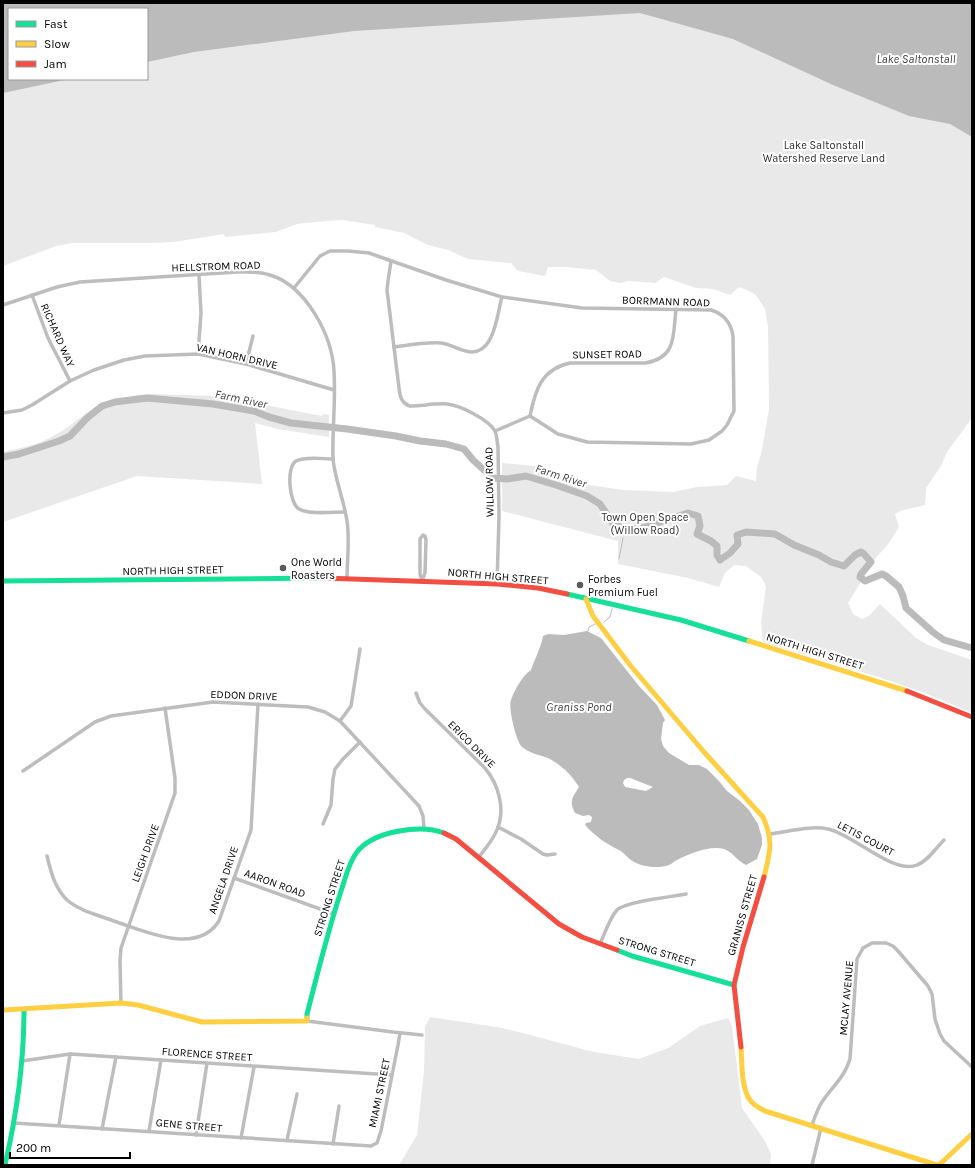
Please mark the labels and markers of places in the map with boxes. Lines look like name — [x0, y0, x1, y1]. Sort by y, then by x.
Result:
place label: One World Roasters — [291, 556, 342, 582]
marker: One World Roasters — [278, 563, 288, 573]
place label: Forbes Premium Fuel — [588, 573, 658, 599]
marker: Forbes Premium Fuel — [575, 580, 585, 590]

